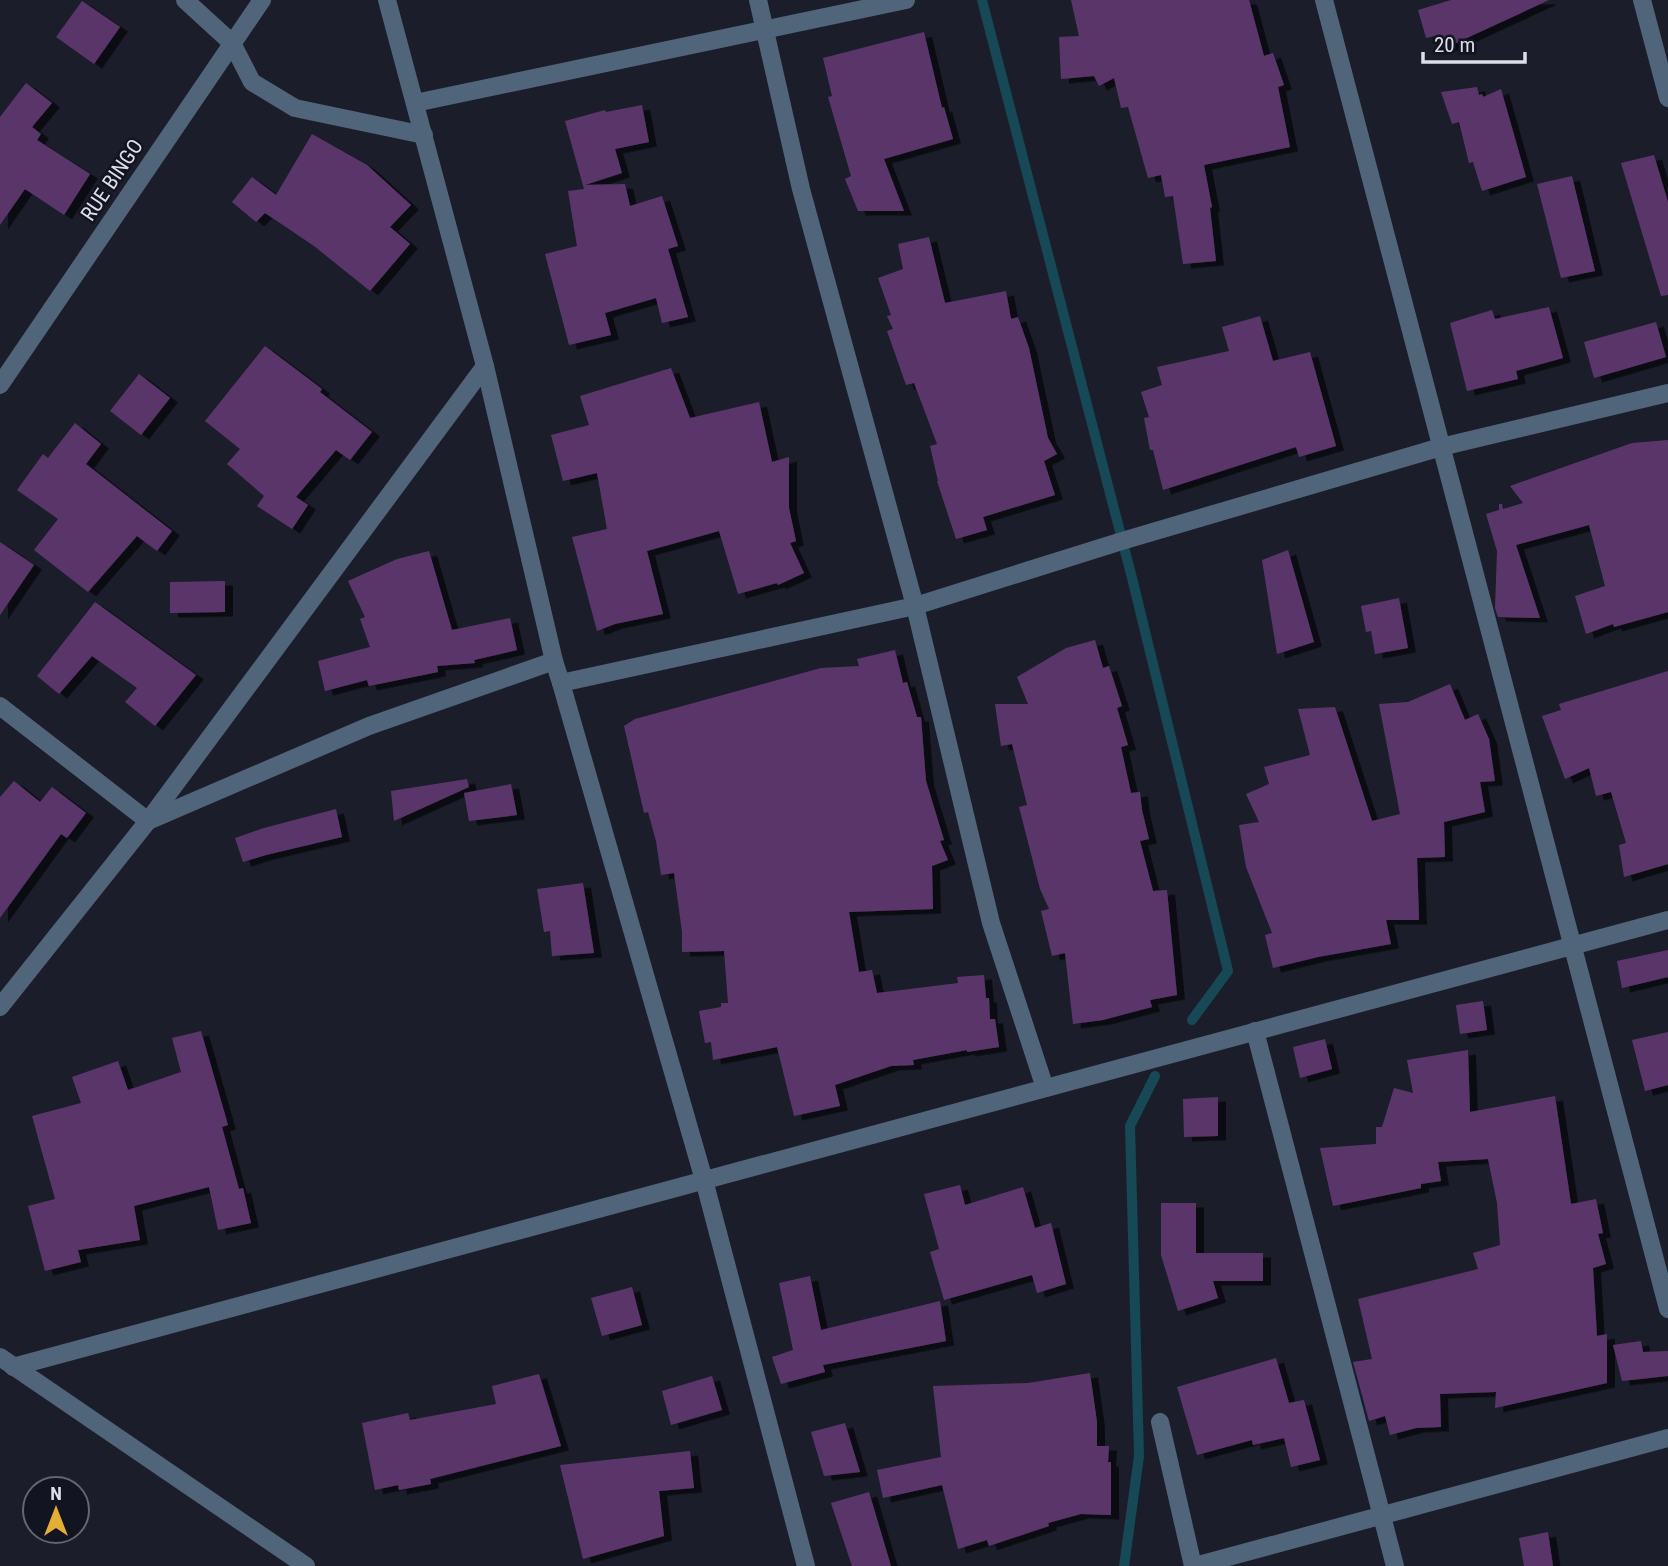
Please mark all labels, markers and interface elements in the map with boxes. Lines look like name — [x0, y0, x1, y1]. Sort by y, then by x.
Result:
scale bar — [1423, 21, 1524, 65]
text: 20 m — [1434, 33, 1475, 57]
street label: RUE BINGO — [76, 135, 148, 225]
north arrow — [21, 1475, 91, 1545]
text: N — [50, 1482, 62, 1505]

